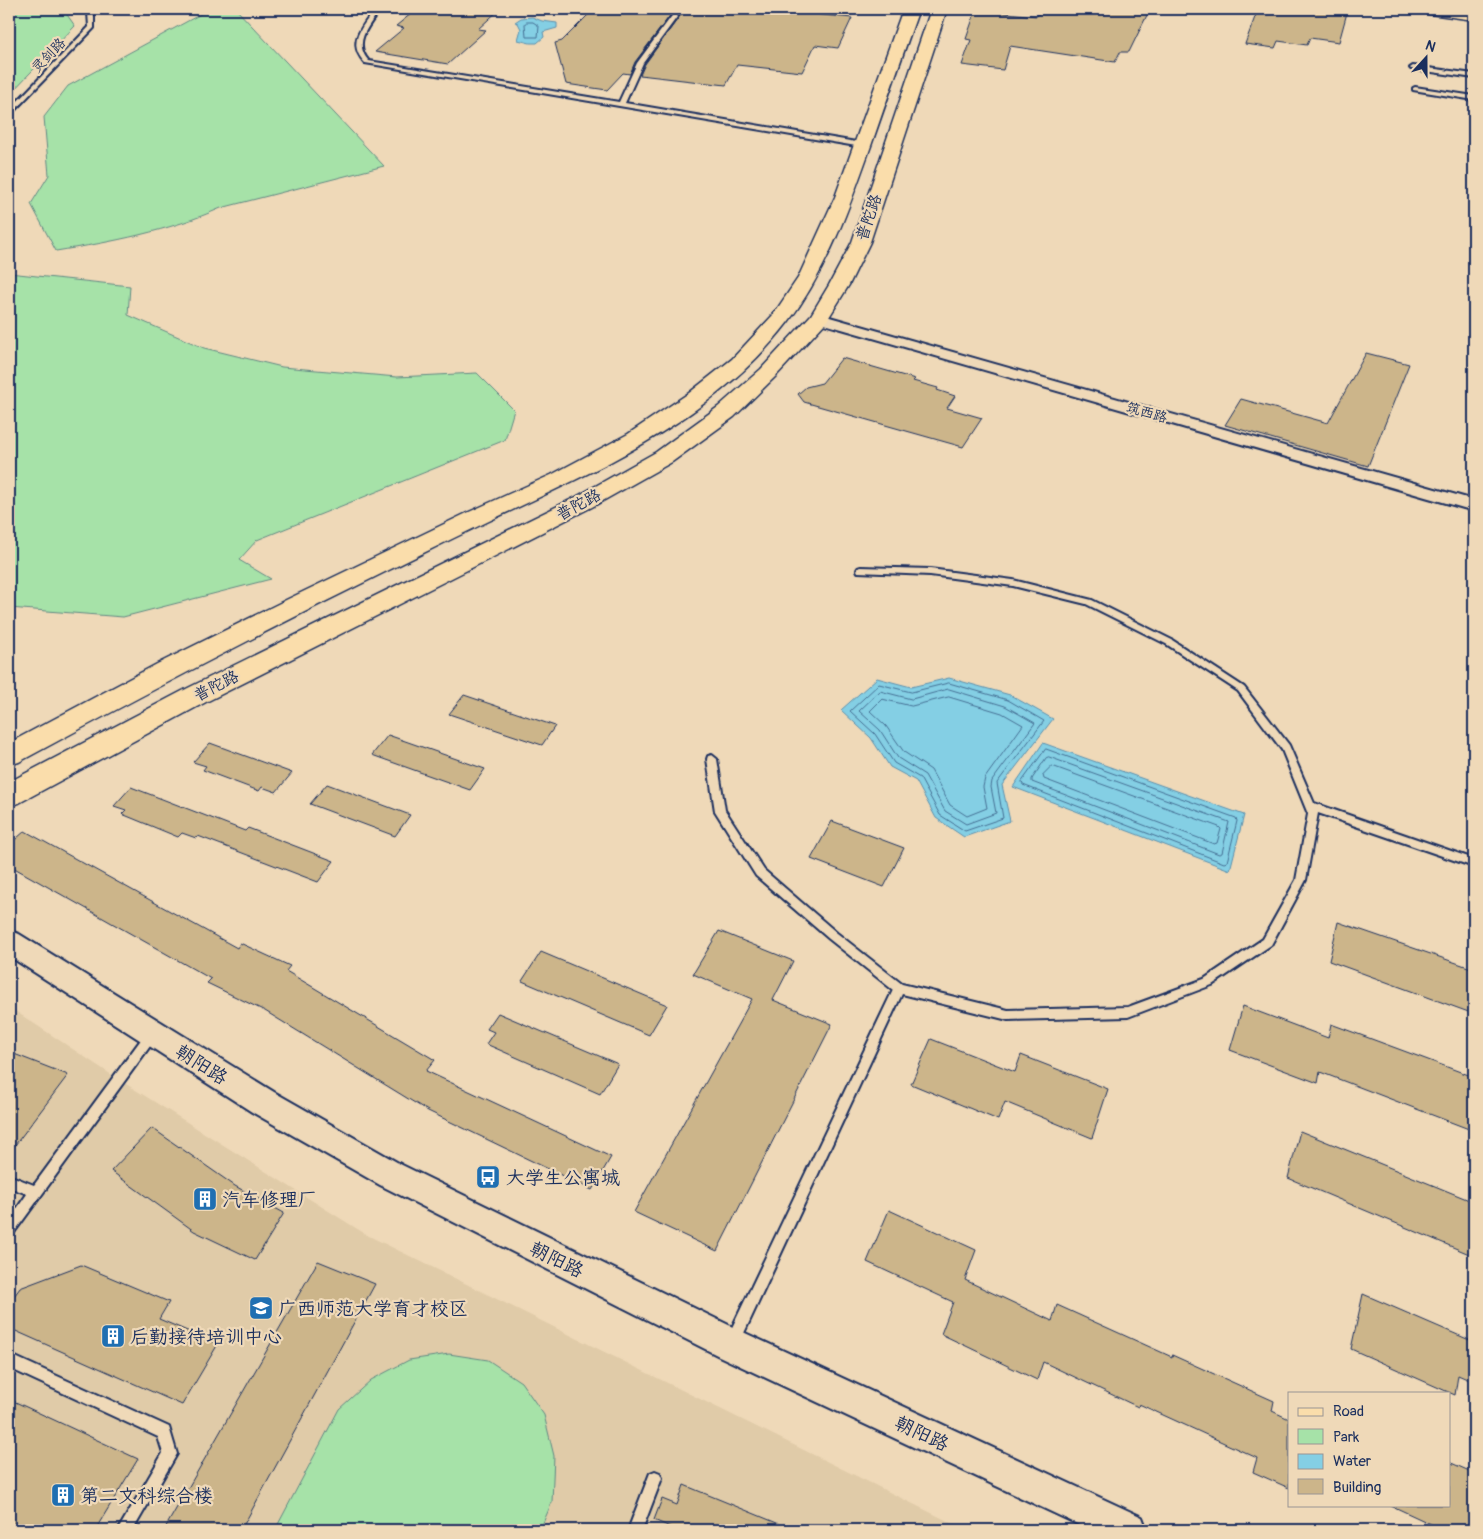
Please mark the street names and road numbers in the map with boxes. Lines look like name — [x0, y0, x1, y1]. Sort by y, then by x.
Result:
street label: 灵剑路 — [28, 34, 69, 76]
street label: 普陀路 — [852, 191, 886, 243]
street label: 筑西路 — [1124, 399, 1169, 426]
street label: 普陀路 — [553, 485, 604, 525]
street label: 普陀路 — [191, 666, 242, 706]
street label: 朝阳路 — [171, 1040, 232, 1090]
street label: 朝阳路 — [526, 1237, 587, 1283]
street label: 朝阳路 — [891, 1411, 952, 1457]

